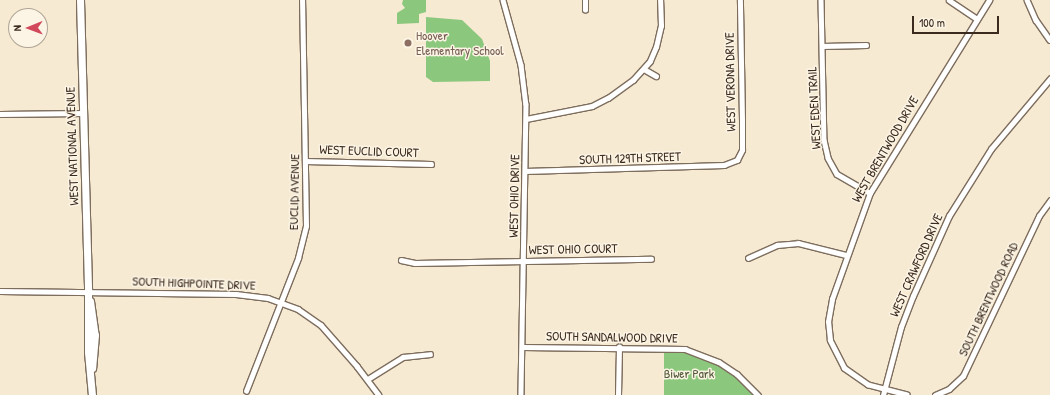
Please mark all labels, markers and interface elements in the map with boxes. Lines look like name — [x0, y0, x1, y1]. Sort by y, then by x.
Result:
north arrow — [8, 8, 48, 48]
scale bar — [914, 8, 1001, 34]
text: 100 m — [919, 14, 945, 31]
text: N — [10, 25, 24, 31]
place label: Hoover Elementary School — [416, 28, 504, 59]
street label: WEST VERONA DRIVE — [721, 32, 739, 132]
marker: Hoover Elementary School — [403, 38, 413, 48]
street label: WEST EDEN TRAIL — [804, 66, 824, 150]
street label: WEST NATIONAL AVENUE — [62, 86, 82, 206]
street label: WEST BRENTWOOD DRIVE — [848, 93, 922, 205]
street label: WEST EUCLID COURT — [319, 141, 419, 161]
street label: SOUTH 129TH STREET — [579, 148, 681, 168]
street label: EUCLID AVENUE — [286, 154, 302, 230]
street label: WEST OHIO DRIVE — [505, 154, 523, 238]
street label: WEST CRAWFORD DRIVE — [886, 211, 946, 319]
street label: WEST OHIO COURT — [528, 240, 618, 258]
street label: SOUTH BRENTWOOD ROAD — [955, 240, 1021, 358]
street label: SOUTH HIGHPOINTE DRIVE — [132, 273, 256, 293]
street label: SOUTH SANDALWOOD DRIVE — [546, 328, 678, 346]
park label: Biwer Park — [664, 365, 714, 381]

